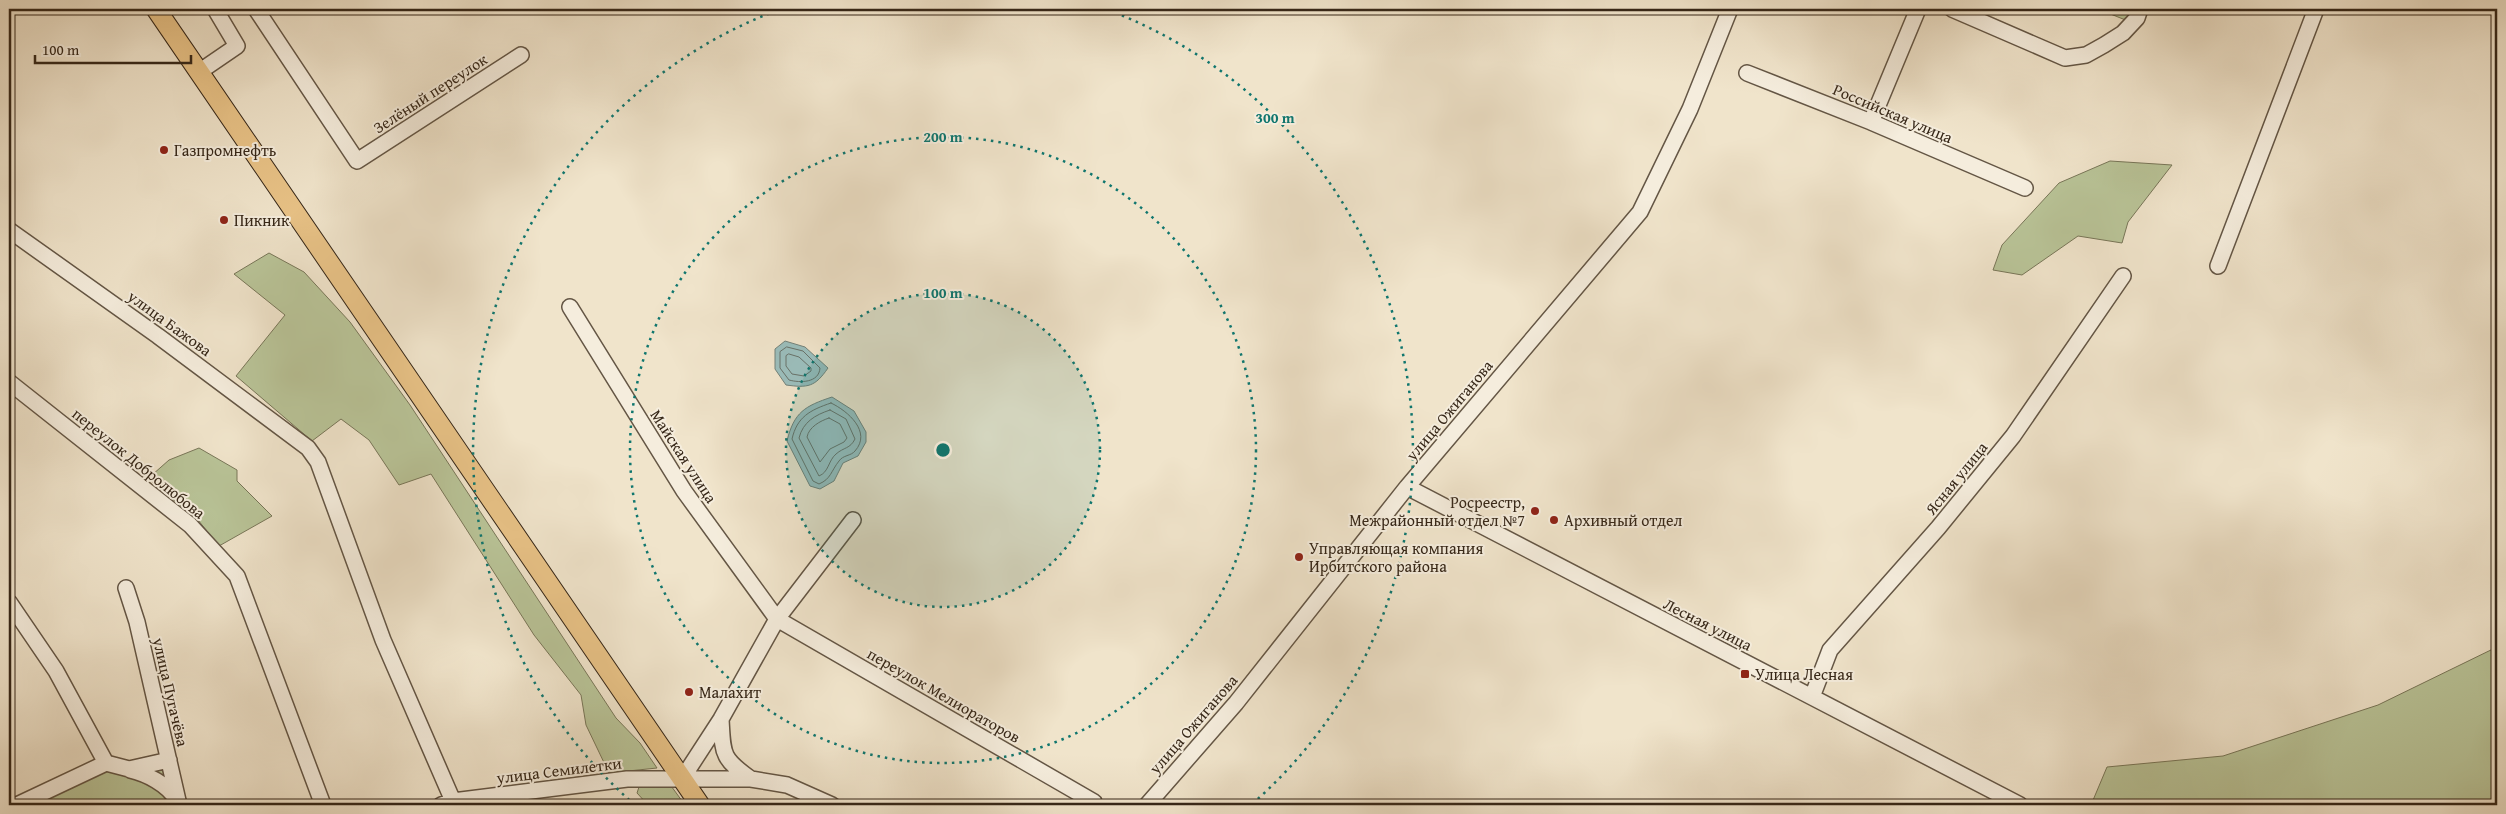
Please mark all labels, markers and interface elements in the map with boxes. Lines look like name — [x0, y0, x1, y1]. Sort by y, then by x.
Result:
scale bar — [35, 32, 191, 64]
text: 100 m — [42, 39, 80, 60]
street label: Зелёный переулок — [368, 47, 492, 139]
street label: Российская улица — [1829, 77, 1957, 149]
text: 300 m — [1255, 107, 1295, 128]
text: 200 m — [923, 126, 963, 147]
place label: Газпромнефть — [174, 138, 277, 162]
marker: Газпромнефть — [158, 144, 170, 156]
place label: Пикник — [234, 208, 290, 232]
marker: Пикник — [218, 214, 230, 226]
text: 100 m — [923, 282, 963, 303]
street label: улица Бажова — [122, 284, 217, 362]
street label: улица Ожиганова — [1399, 354, 1499, 466]
street label: переулок Добролюбова — [67, 402, 211, 525]
street label: Майская улица — [645, 404, 724, 508]
street label: Ясная улица — [1918, 436, 1993, 521]
centre of rings — [934, 441, 952, 459]
place label: Росреестр, Межрайонный отдел №7 — [1349, 490, 1525, 532]
marker: Росреестр, Межрайонный отдел №7 — [1529, 505, 1541, 517]
place label: Архивный отдел — [1564, 508, 1682, 532]
marker: Архивный отдел — [1548, 514, 1560, 526]
place label: Управляющая компания Ирбитского района — [1309, 536, 1483, 578]
marker: Управляющая компания Ирбитского района — [1293, 551, 1305, 563]
street label: Лесная улица — [1660, 591, 1757, 657]
street label: улица Пугачёва — [147, 634, 195, 749]
street label: переулок Мелиораторов — [863, 641, 1025, 749]
place label: Улица Лесная — [1755, 662, 1853, 686]
marker: Улица Лесная — [1739, 668, 1751, 680]
street label: улица Ожиганова — [1142, 669, 1243, 780]
place label: Малахит — [699, 680, 761, 704]
marker: Малахит — [683, 686, 695, 698]
street label: улица Семилетки — [494, 750, 623, 790]

